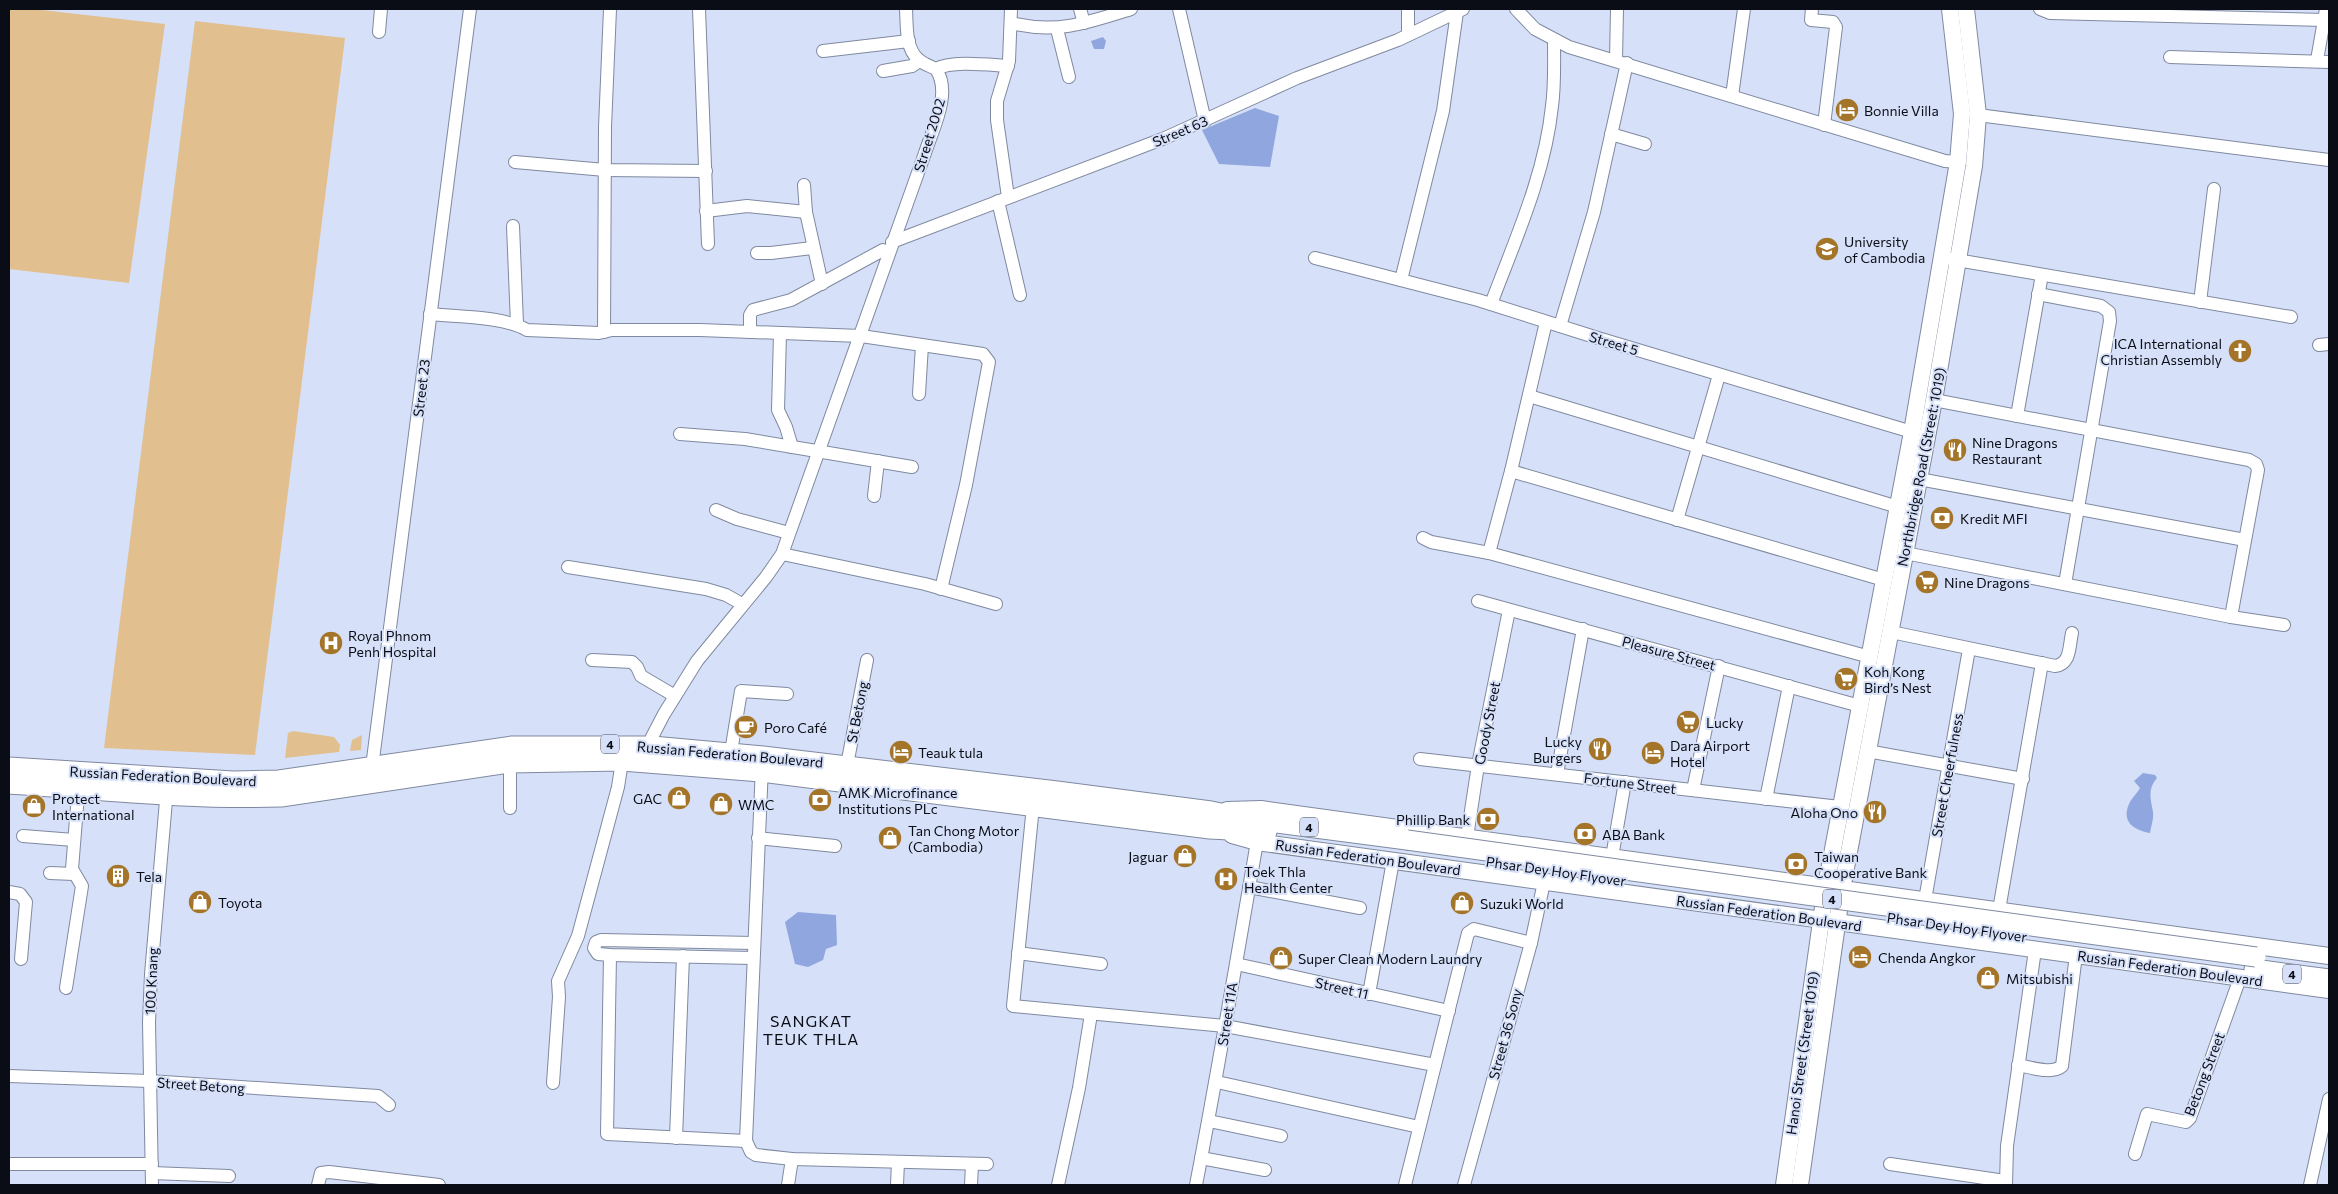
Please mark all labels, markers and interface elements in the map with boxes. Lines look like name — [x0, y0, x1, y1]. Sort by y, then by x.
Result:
street label: Street 2002 — [910, 96, 948, 174]
hotel icon: Bonnie Villa — [1834, 97, 1860, 123]
place label: Bonnie Villa — [1864, 102, 1939, 119]
street label: Street 63 — [1150, 112, 1210, 150]
place label: University of Cambodia — [1844, 233, 1925, 266]
school or university icon: University of Cambodia — [1814, 236, 1840, 262]
street label: Street 5 — [1587, 328, 1641, 358]
place label: ICA International Christian Assembly — [2100, 335, 2222, 368]
church icon: ICA International Christian Assembly — [2227, 338, 2253, 364]
street label: Street 23 — [409, 358, 433, 418]
street label: Northbridge Road (Street: 1019) — [1893, 366, 1949, 568]
place label: Nine Dragons Restaurant — [1972, 434, 2058, 467]
restaurant icon: Nine Dragons Restaurant — [1942, 437, 1968, 463]
bank icon: Kredit MFI — [1929, 505, 1955, 531]
place label: Kredit MFI — [1960, 510, 2028, 527]
supermarket icon: Nine Dragons — [1914, 569, 1940, 595]
place label: Nine Dragons — [1944, 574, 2030, 591]
place label: Royal Phnom Penh Hospital — [348, 627, 436, 660]
hospital icon: Royal Phnom Penh Hospital — [318, 630, 344, 656]
street label: Pleasure Street — [1620, 632, 1718, 674]
place label: Koh Kong Bird’s Nest — [1864, 663, 1932, 696]
supermarket icon: Koh Kong Bird’s Nest — [1833, 666, 1859, 692]
street label: St Betong — [843, 679, 871, 744]
street label: Goody Street — [1471, 680, 1503, 766]
supermarket icon: Lucky — [1675, 709, 1701, 735]
street label: Street Cheerfulness — [1928, 712, 1966, 838]
cafe icon: Poro Café — [733, 714, 759, 740]
place label: Lucky — [1706, 714, 1744, 731]
place label: Poro Café — [764, 719, 827, 736]
place label: Lucky Burgers — [1533, 733, 1582, 766]
road number: 4 — [601, 734, 619, 754]
restaurant icon: Lucky Burgers — [1587, 736, 1613, 762]
street label: Russian Federation Boulevard — [636, 737, 824, 771]
place label: Dara Airport Hotel — [1670, 737, 1750, 770]
hotel icon: Teauk tula — [888, 739, 914, 765]
hotel icon: Dara Airport Hotel — [1640, 740, 1666, 766]
place label: Teauk tula — [918, 744, 983, 761]
street label: Russian Federation Boulevard — [69, 763, 257, 789]
street label: Fortune Street — [1583, 769, 1677, 797]
place label: AMK Microfinance Institutions PLc — [838, 784, 957, 817]
shop icon: GAC — [666, 785, 692, 811]
bank icon: AMK Microfinance Institutions PLc — [807, 787, 833, 813]
place label: Protect International — [52, 790, 135, 823]
place label: GAC — [633, 790, 662, 807]
shop icon: WMC — [708, 791, 734, 817]
shop icon: Protect International — [21, 793, 47, 819]
place label: WMC — [738, 796, 774, 813]
restaurant icon: Aloha Ono — [1862, 799, 1888, 825]
place label: Aloha Ono — [1791, 804, 1858, 821]
bank icon: Phillip Bank — [1475, 806, 1501, 832]
place label: Phillip Bank — [1396, 811, 1470, 828]
road number: 4 — [1300, 818, 1318, 836]
bank icon: ABA Bank — [1572, 821, 1598, 847]
place label: Tan Chong Motor (Cambodia) — [908, 822, 1020, 855]
shop icon: Tan Chong Motor (Cambodia) — [877, 825, 903, 851]
place label: ABA Bank — [1602, 826, 1665, 843]
street label: Russian Federation Boulevard — [1274, 836, 1462, 878]
shop icon: Jaguar — [1172, 843, 1198, 869]
place label: Jaguar — [1128, 848, 1168, 865]
place label: Taiwan Cooperative Bank — [1814, 848, 1927, 881]
bank icon: Taiwan Cooperative Bank — [1783, 851, 1809, 877]
street label: Phsar Dey Hoy Flyover — [1485, 853, 1628, 889]
building icon: Tela — [105, 863, 131, 889]
place label: Toek Thla Health Center — [1244, 863, 1333, 896]
hospital icon: Toek Thla Health Center — [1213, 866, 1239, 892]
place label: Tela — [136, 868, 162, 885]
shop icon: Toyota — [187, 889, 213, 915]
shop icon: Suzuki World — [1449, 890, 1475, 916]
road number: 4 — [1823, 890, 1841, 909]
street label: Russian Federation Boulevard — [1675, 892, 1863, 934]
place label: Toyota — [218, 894, 262, 911]
place label: Suzuki World — [1480, 895, 1564, 912]
street label: Phsar Dey Hoy Flyover — [1886, 909, 2029, 945]
hotel icon: Chenda Angkor — [1847, 944, 1873, 970]
shop icon: Super Clean Modern Laundry — [1268, 945, 1294, 971]
street label: 100 Knang — [141, 947, 161, 1015]
street label: Russian Federation Boulevard — [2076, 947, 2264, 989]
place label: Chenda Angkor — [1878, 949, 1976, 966]
place label: Super Clean Modern Laundry — [1298, 950, 1482, 967]
road number: 4 — [2283, 964, 2301, 984]
shop icon: Mitsubishi — [1975, 965, 2001, 991]
street label: Hanoi Street (Street 1019) — [1782, 970, 1822, 1136]
place label: Mitsubishi — [2006, 970, 2073, 987]
street label: Street 11 — [1314, 974, 1370, 1002]
street label: Street 11A — [1214, 981, 1240, 1047]
street label: Street 36 Sony — [1485, 987, 1525, 1081]
district label: SANGKAT TEUK THLA — [763, 1011, 859, 1048]
street label: Betong Street — [2180, 1030, 2228, 1118]
street label: Street Betong — [156, 1073, 246, 1097]

